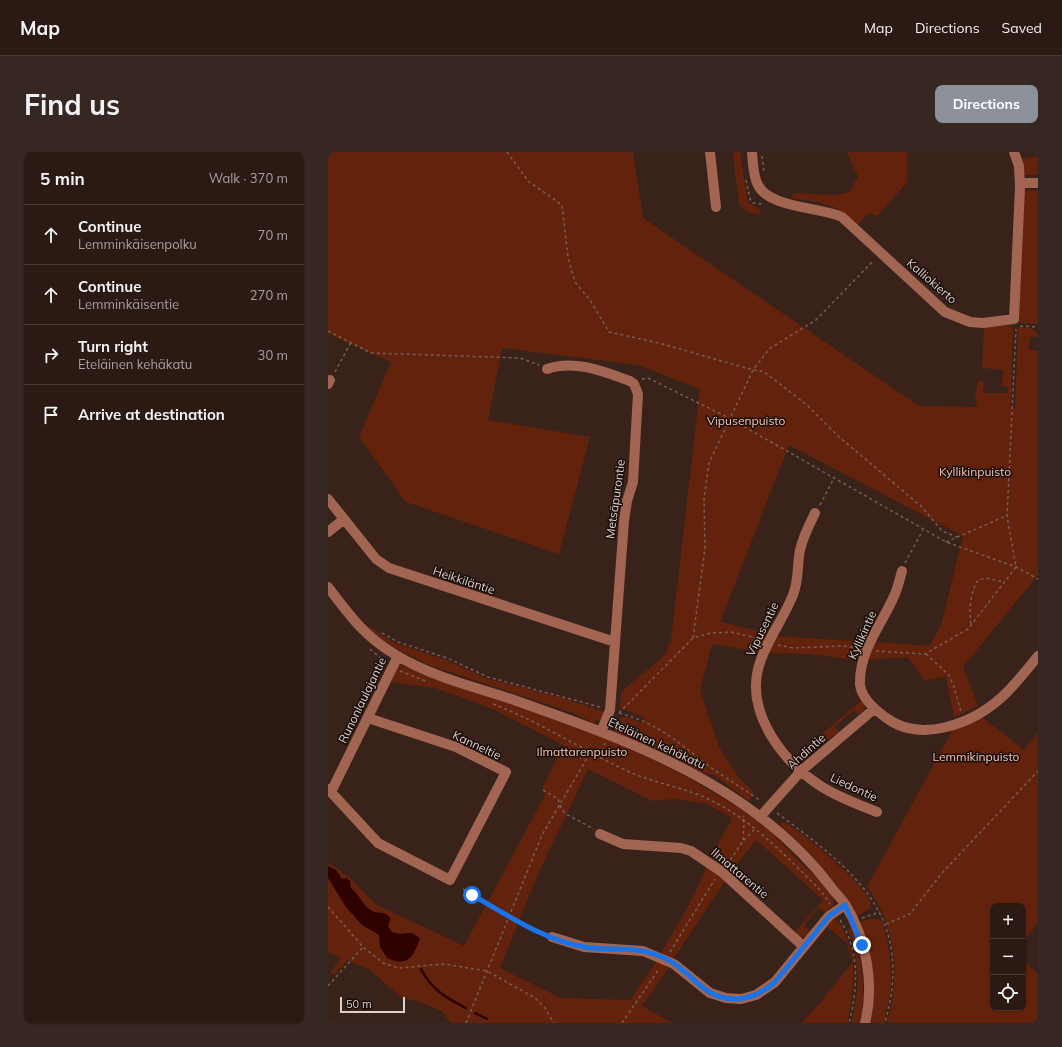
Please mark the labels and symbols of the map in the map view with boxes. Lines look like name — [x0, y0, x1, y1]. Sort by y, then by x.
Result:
street label: Kalliokierto — [904, 255, 960, 307]
park label: Vipusenpuisto — [707, 413, 786, 428]
street label: Metsäpurontie — [602, 458, 628, 540]
park label: Kyllikinpuisto — [939, 464, 1011, 479]
street label: Heikkiläntie — [431, 563, 497, 597]
street label: Vipusentie — [742, 599, 782, 659]
street label: Kyllikintie — [845, 608, 879, 662]
street label: Runonlaulajantie — [335, 655, 389, 745]
street label: Eteläinen kehäkatu — [606, 714, 708, 772]
street label: Kanneltie — [450, 727, 504, 763]
street label: Ahdintie — [784, 730, 828, 772]
park label: Ilmattarenpuisto — [537, 744, 628, 759]
park label: Lemmikinpuisto — [933, 749, 1020, 764]
street label: Liedontie — [828, 770, 880, 804]
street label: Ilmattarentie — [708, 845, 772, 901]
route start — [463, 886, 481, 904]
route end — [853, 936, 871, 954]
scale bar — [340, 995, 405, 1014]

